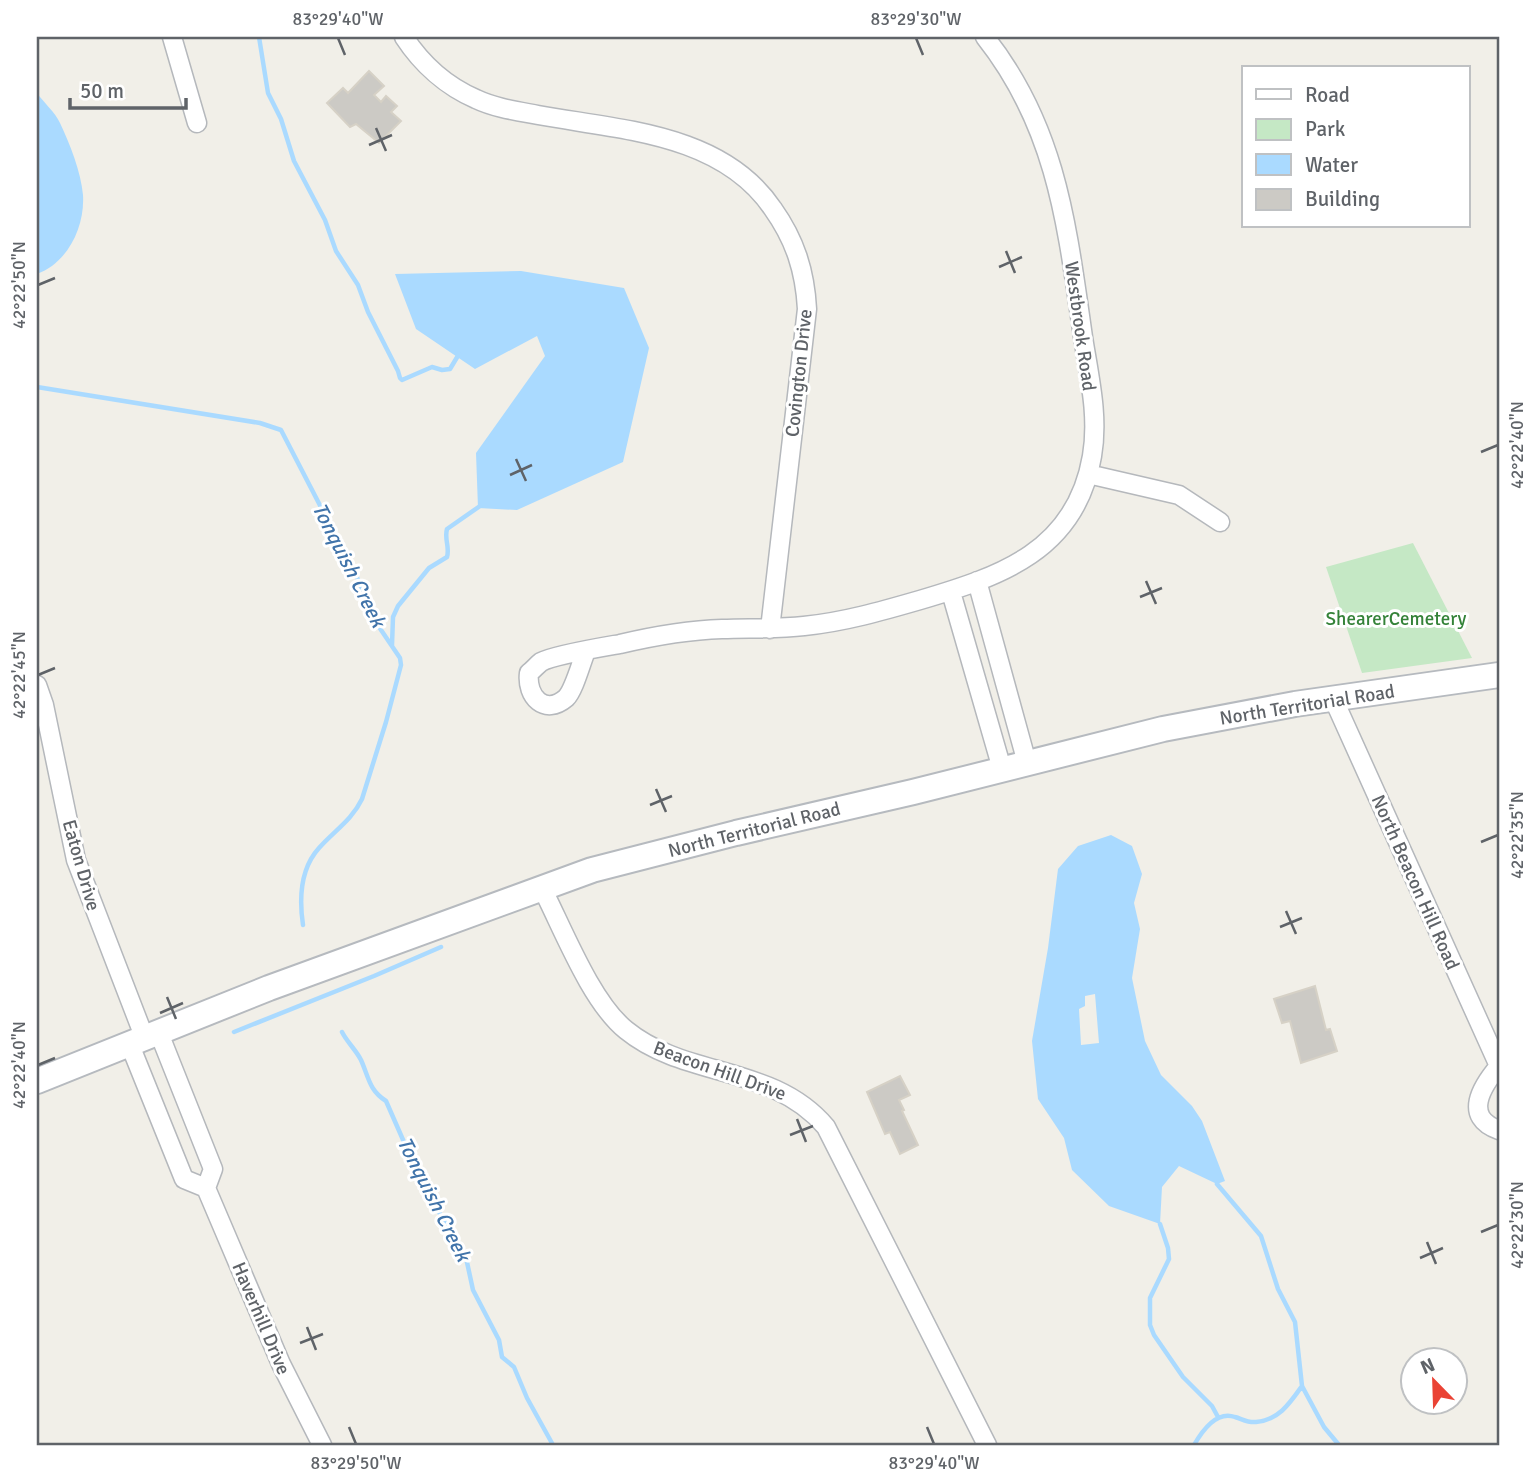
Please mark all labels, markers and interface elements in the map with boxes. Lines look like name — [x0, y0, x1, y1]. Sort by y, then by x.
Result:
text: 83°29'40"W — [293, 8, 383, 30]
text: 83°29'30"W — [871, 8, 961, 30]
scale bar — [70, 66, 186, 110]
legend — [1242, 66, 1470, 228]
text: 50 m — [80, 78, 124, 104]
text: Road — [1305, 82, 1350, 108]
text: Park — [1305, 116, 1346, 142]
text: Water — [1305, 152, 1358, 178]
text: Building — [1305, 186, 1380, 212]
text: 42°22'50"N — [8, 241, 30, 329]
street label: Westbrook Road — [1059, 260, 1101, 393]
street label: Covington Drive — [780, 308, 818, 438]
text: 42°22'40"N — [1506, 401, 1528, 489]
water label: Tonquish Creek — [307, 499, 393, 634]
park label: ShearerCemetery — [1325, 607, 1467, 631]
text: 42°22'45"N — [8, 631, 30, 719]
street label: North Territorial Road — [1218, 679, 1396, 731]
street label: North Beacon Hill Road — [1366, 791, 1464, 974]
text: 42°22'35"N — [1506, 791, 1528, 879]
street label: North Territorial Road — [666, 797, 843, 863]
street label: Eaton Drive — [57, 817, 105, 913]
text: 42°22'40"N — [8, 1021, 30, 1109]
street label: Beacon Hill Drive — [650, 1036, 789, 1106]
water label: Tonquish Creek — [392, 1133, 478, 1268]
text: 42°22'30"N — [1506, 1181, 1528, 1269]
street label: Haverhill Drive — [227, 1258, 296, 1378]
north arrow — [1400, 1346, 1470, 1416]
text: N — [1417, 1353, 1439, 1380]
text: 83°29'50"W — [311, 1452, 401, 1474]
text: 83°29'40"W — [889, 1452, 979, 1474]

